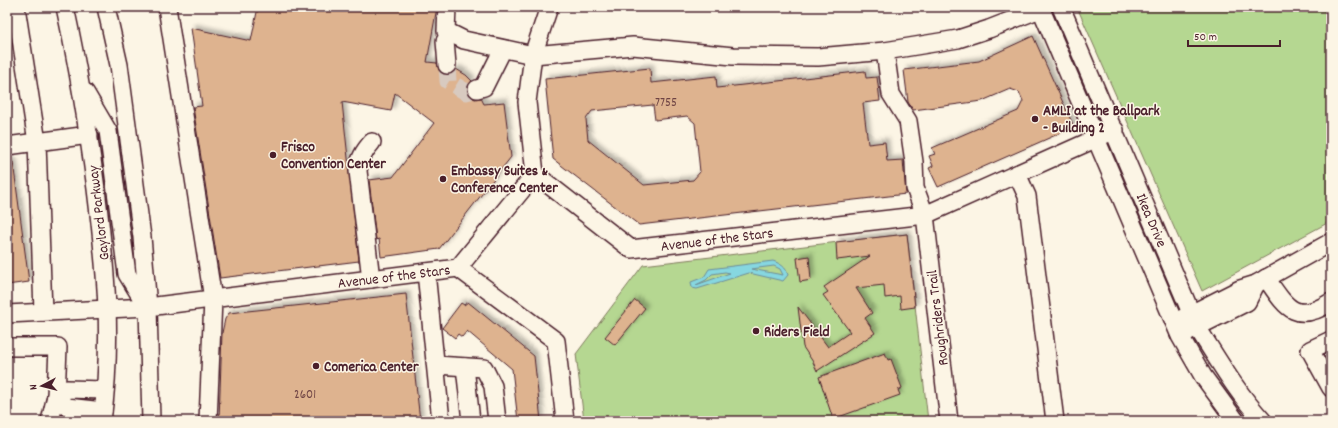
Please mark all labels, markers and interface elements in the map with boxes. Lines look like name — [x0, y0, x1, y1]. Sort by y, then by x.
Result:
scale bar — [1188, 22, 1280, 48]
text: 50 m — [1194, 29, 1217, 46]
house number: 7755 — [655, 94, 677, 113]
place label: AMLI at the Ballpark - Building 2 — [1043, 101, 1160, 140]
marker: AMLI at the Ballpark - Building 2 — [1030, 114, 1040, 124]
place label: Frisco Convention Center — [281, 137, 386, 176]
marker: Frisco Convention Center — [268, 150, 278, 160]
place label: Embassy Suites & Conference Center — [451, 161, 558, 200]
street label: Gaylord Parkway — [83, 163, 117, 261]
marker: Embassy Suites & Conference Center — [438, 174, 448, 184]
street label: Ikea Drive — [1129, 190, 1172, 252]
street label: Avenue of the Stars — [660, 223, 775, 259]
street label: Avenue of the Stars — [337, 260, 452, 296]
street label: Roughriders Trail — [922, 268, 956, 367]
place label: Riders Field — [764, 322, 830, 344]
marker: Riders Field — [751, 326, 761, 336]
place label: Comerica Center — [324, 357, 419, 379]
marker: Comerica Center — [311, 361, 321, 371]
north arrow — [22, 366, 62, 406]
text: N — [26, 383, 42, 391]
house number: 2601 — [294, 386, 316, 405]

